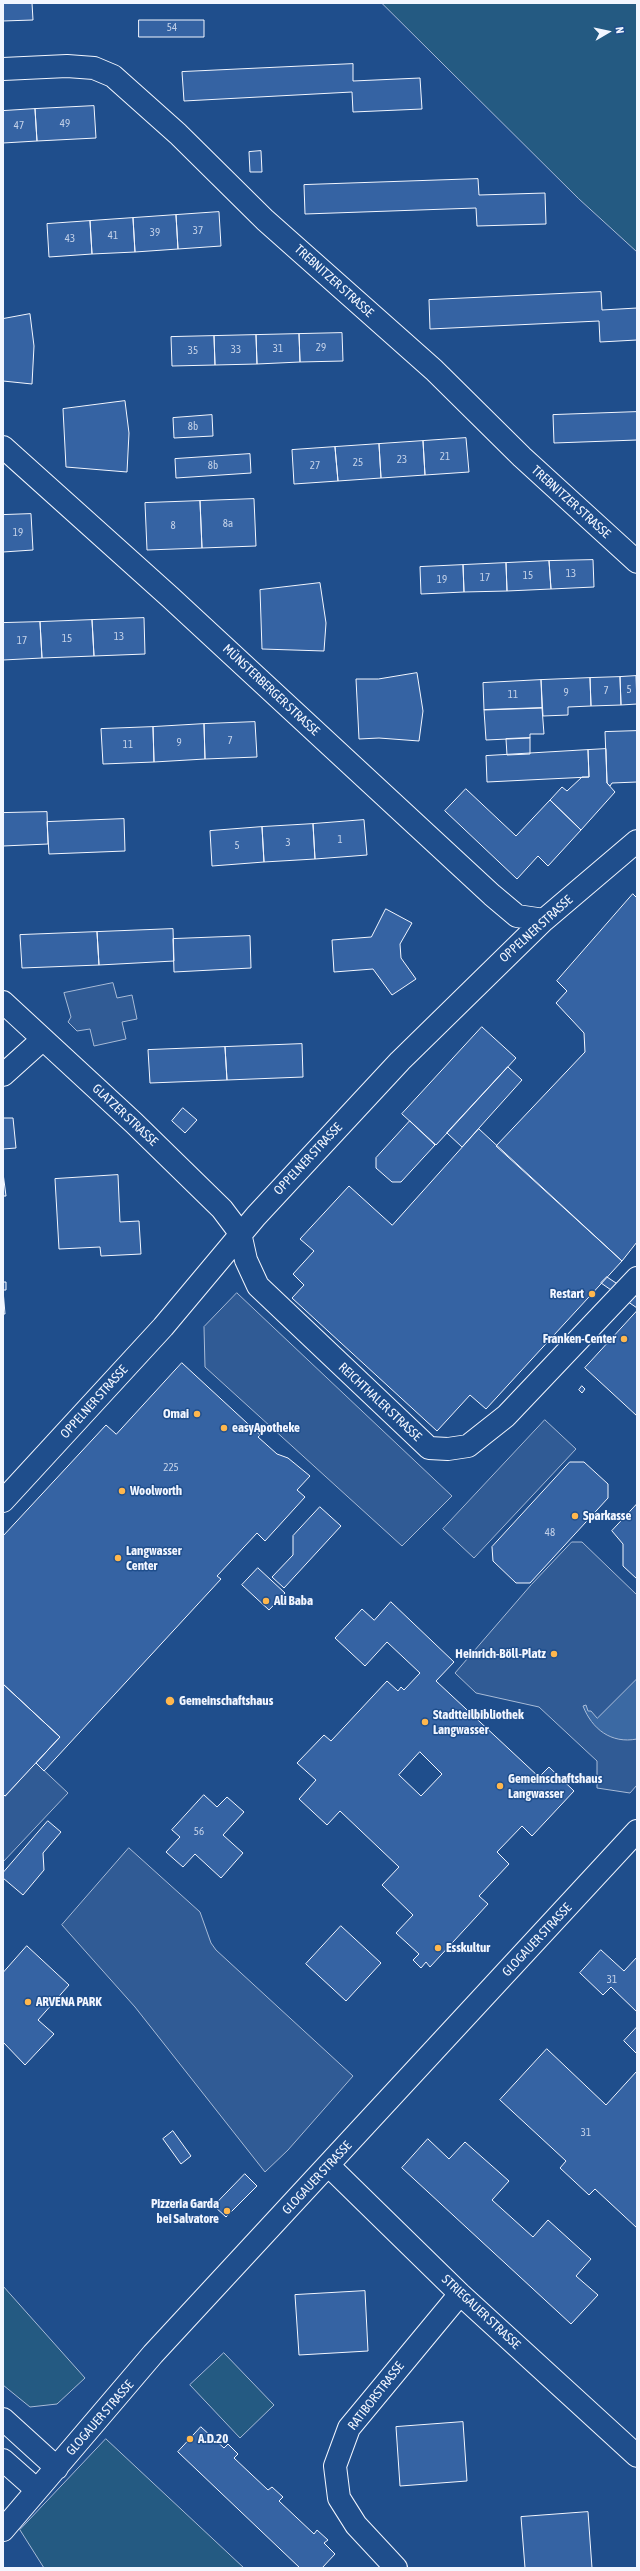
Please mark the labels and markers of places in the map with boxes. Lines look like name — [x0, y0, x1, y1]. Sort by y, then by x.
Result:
place label: Restart — [550, 1286, 584, 1302]
marker: Restart — [587, 1289, 597, 1299]
place label: Franken-Center — [543, 1331, 616, 1347]
marker: Franken-Center — [619, 1334, 629, 1344]
place label: Omai — [163, 1406, 189, 1422]
marker: Omai — [192, 1409, 202, 1419]
place label: easyApotheke — [232, 1420, 300, 1436]
marker: easyApotheke — [219, 1423, 229, 1433]
place label: Woolworth — [130, 1483, 182, 1499]
marker: Woolworth — [117, 1486, 127, 1496]
place label: Sparkasse — [583, 1508, 631, 1524]
marker: Sparkasse — [570, 1511, 580, 1521]
place label: Langwasser Center — [126, 1543, 182, 1574]
marker: Langwasser Center — [113, 1553, 123, 1563]
place label: Ali Baba — [274, 1593, 313, 1609]
marker: Ali Baba — [261, 1596, 271, 1606]
place label: Heinrich-Böll-Platz — [455, 1646, 546, 1662]
marker: Heinrich-Böll-Platz — [549, 1649, 559, 1659]
place label: Gemeinschaftshaus — [179, 1693, 273, 1709]
marker: Gemeinschaftshaus — [164, 1695, 176, 1707]
place label: Stadtteilbibliothek Langwasser — [433, 1707, 524, 1738]
marker: Stadtteilbibliothek Langwasser — [420, 1717, 430, 1727]
place label: Gemeinschaftshaus Langwasser — [508, 1771, 602, 1802]
marker: Gemeinschaftshaus Langwasser — [495, 1781, 505, 1791]
place label: Esskultur — [446, 1940, 490, 1956]
marker: Esskultur — [433, 1943, 443, 1953]
place label: ARVENA PARK — [36, 1994, 102, 2010]
marker: ARVENA PARK — [23, 1997, 33, 2007]
place label: Pizzeria Garda bei Salvatore — [151, 2196, 219, 2227]
marker: Pizzeria Garda bei Salvatore — [222, 2206, 232, 2216]
place label: A.D.20 — [198, 2431, 228, 2447]
marker: A.D.20 — [185, 2434, 195, 2444]

